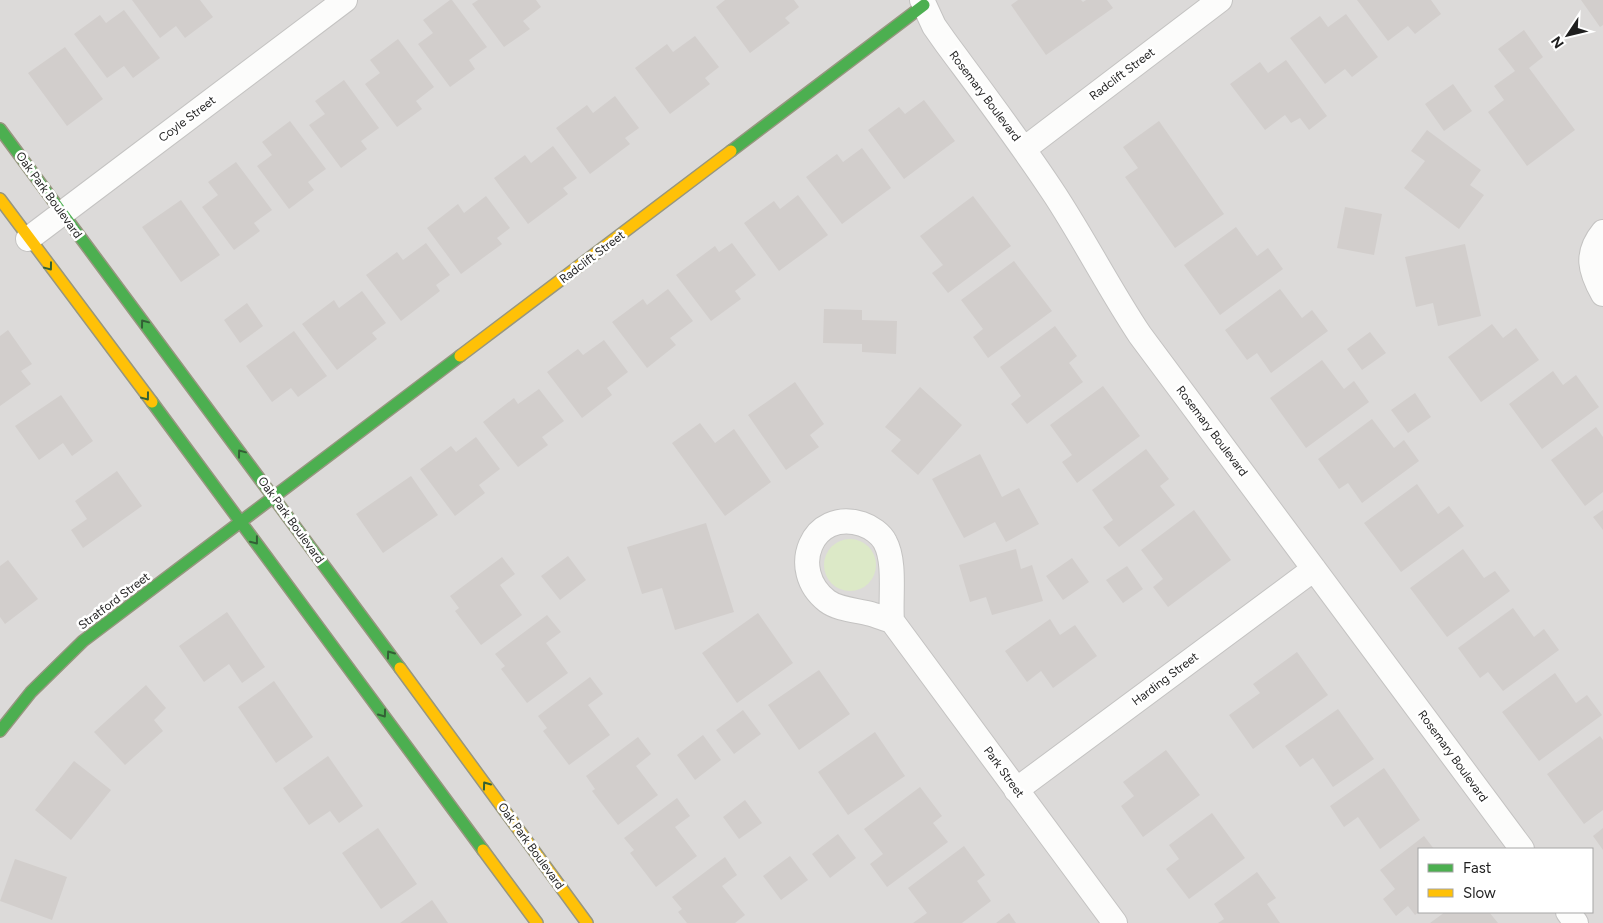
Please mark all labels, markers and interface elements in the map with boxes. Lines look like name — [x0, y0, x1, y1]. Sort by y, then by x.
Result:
north arrow — [1543, 10, 1593, 60]
text: N — [1548, 33, 1568, 51]
street label: Radclift Street — [1087, 45, 1158, 103]
street label: Rosemary Boulevard — [946, 48, 1024, 144]
street label: Coyle Street — [156, 93, 219, 145]
street label: Oak Park Boulevard — [13, 149, 85, 241]
street label: Radclift Street — [557, 228, 628, 286]
one-way arrow — [44, 261, 52, 270]
one-way arrow — [141, 319, 150, 329]
street label: Rosemary Boulevard — [1173, 383, 1251, 479]
one-way arrow — [141, 391, 149, 400]
one-way arrow — [239, 450, 247, 459]
street label: Oak Park Boulevard — [255, 474, 327, 566]
one-way arrow — [249, 535, 257, 544]
street label: Stratford Street — [76, 569, 153, 632]
street label: Harding Street — [1129, 649, 1201, 708]
one-way arrow — [387, 651, 395, 660]
one-way arrow — [377, 708, 385, 717]
street label: Rosemary Boulevard — [1415, 708, 1491, 804]
street label: Park Street — [981, 744, 1027, 801]
one-way arrow — [483, 781, 492, 791]
street label: Oak Park Boulevard — [495, 800, 567, 892]
legend — [1418, 848, 1593, 913]
text: Fast — [1463, 859, 1492, 877]
text: Slow — [1463, 884, 1496, 902]

